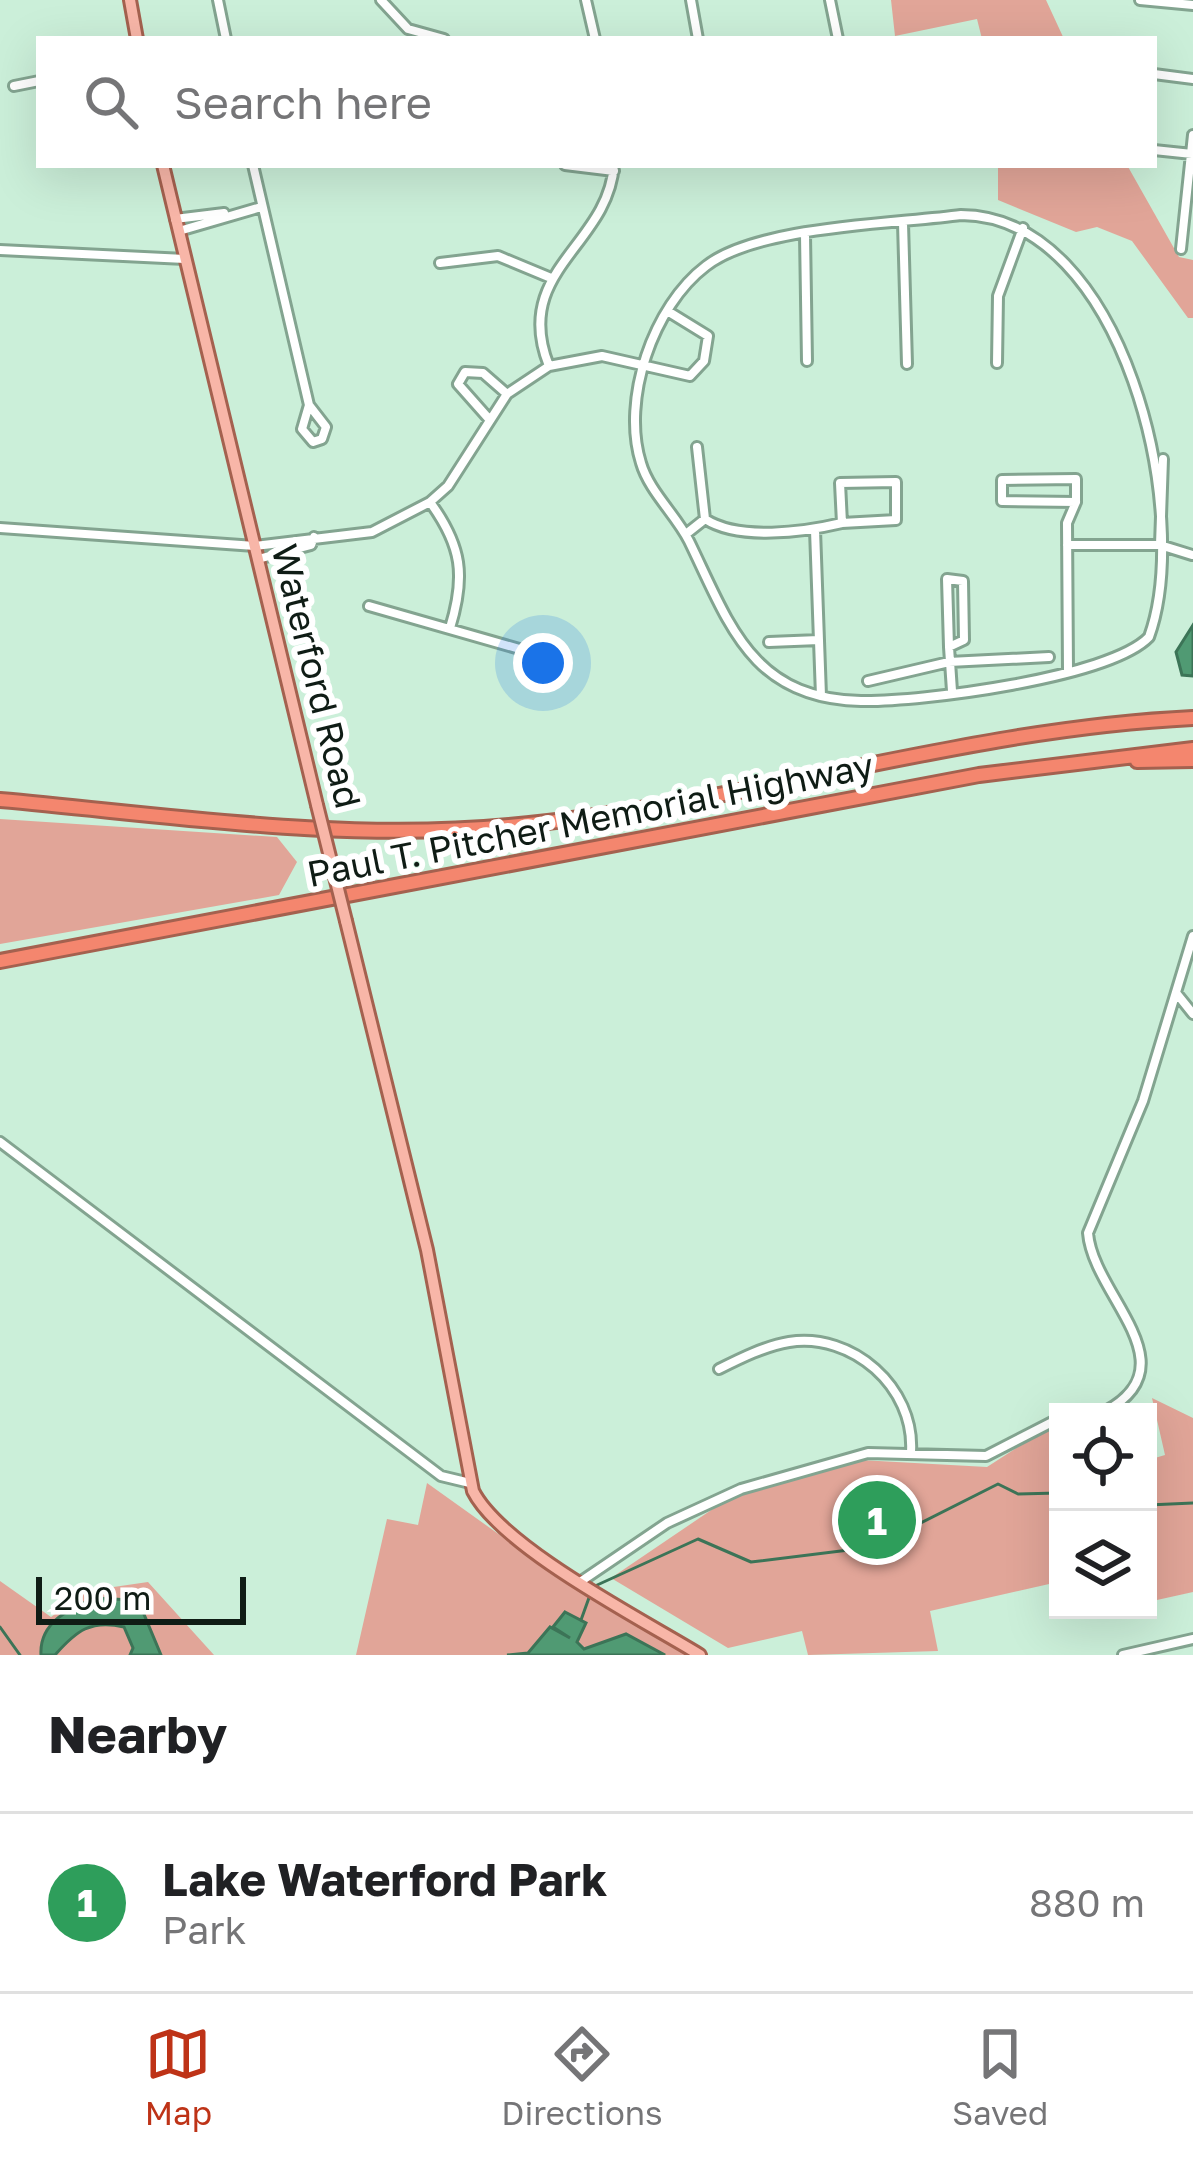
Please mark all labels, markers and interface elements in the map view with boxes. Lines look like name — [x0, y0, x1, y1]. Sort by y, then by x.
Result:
search box — [36, 36, 1157, 168]
icon: search — [78, 69, 144, 135]
text: Search here — [174, 75, 432, 129]
street label: Waterford Road — [263, 540, 371, 812]
your location — [513, 633, 573, 693]
street label: Paul T. Pitcher Memorial Highway — [303, 743, 877, 895]
map controls — [1049, 1403, 1157, 1619]
button: locate — [1049, 1403, 1157, 1511]
pin: 1 — [838, 1475, 916, 1565]
button: layers — [1049, 1511, 1157, 1619]
scale bar — [36, 1571, 246, 1624]
text: 200 m — [54, 1578, 152, 1617]
text: Nearby — [48, 1703, 227, 1764]
text: Lake Waterford Park — [162, 1852, 607, 1906]
text: 1 — [77, 1879, 97, 1926]
text: 880 m — [1029, 1879, 1145, 1926]
text: Park — [162, 1906, 246, 1953]
tab: Map — [145, 2021, 212, 2132]
tab: Directions — [501, 2021, 663, 2132]
tab: Saved — [952, 2021, 1048, 2132]

